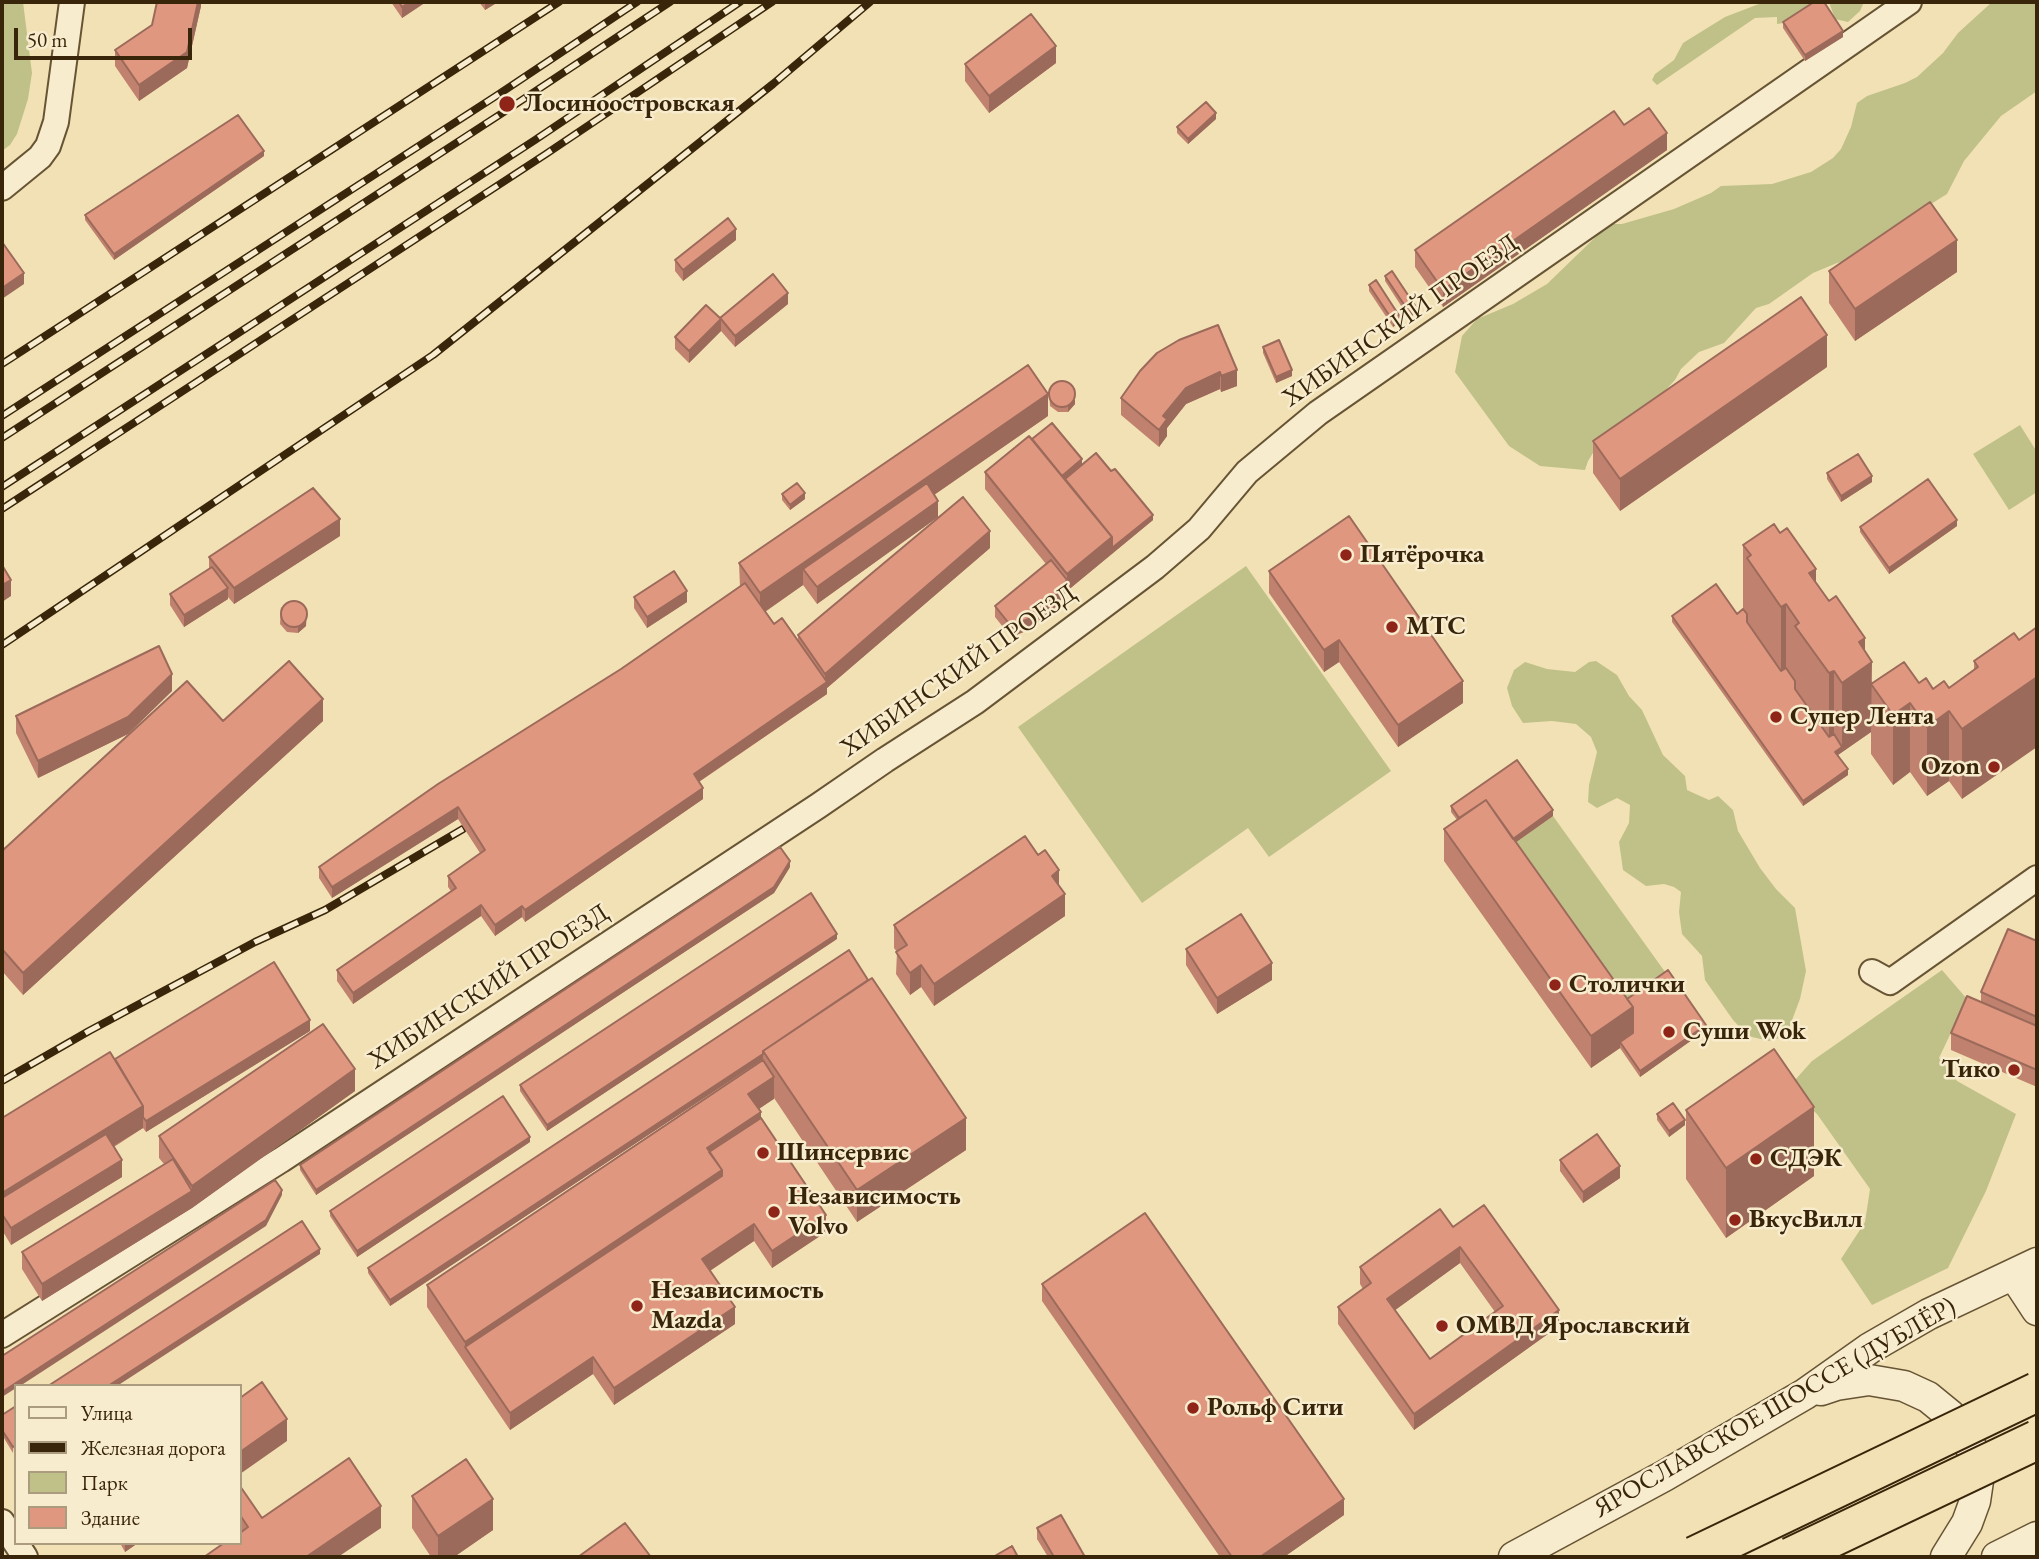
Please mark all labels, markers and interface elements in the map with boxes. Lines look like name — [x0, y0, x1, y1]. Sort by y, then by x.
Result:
scale bar — [18, 14, 196, 58]
text: 50 m — [27, 26, 68, 53]
place label: Лосиноостровская — [523, 88, 735, 120]
marker: Лосиноостровская — [497, 94, 517, 114]
street label: ХИБИНСКИЙ ПРОЕЗД — [1277, 228, 1525, 414]
place label: Пятёрочка — [1360, 539, 1484, 571]
marker: Пятёрочка — [1338, 547, 1354, 563]
street label: ХИБИНСКИЙ ПРОЕЗД — [835, 578, 1083, 764]
place label: МТС — [1406, 611, 1466, 643]
marker: МТС — [1384, 619, 1400, 635]
place label: Супер Лента — [1790, 701, 1934, 733]
marker: Супер Лента — [1768, 709, 1784, 725]
place label: Ozon — [1921, 751, 1980, 783]
marker: Ozon — [1986, 759, 2002, 775]
street label: ХИБИНСКИЙ ПРОЕЗД — [363, 897, 615, 1077]
place label: Столички — [1569, 969, 1685, 1001]
marker: Столички — [1547, 977, 1563, 993]
place label: Суши Wok — [1683, 1016, 1806, 1048]
marker: Суши Wok — [1661, 1024, 1677, 1040]
place label: Тико — [1941, 1054, 2000, 1086]
marker: Тико — [2006, 1062, 2022, 1078]
place label: Шинсервис — [777, 1137, 909, 1169]
place label: СДЭК — [1770, 1143, 1842, 1175]
marker: Шинсервис — [755, 1145, 771, 1161]
marker: СДЭК — [1748, 1151, 1764, 1167]
place label: Независимость Volvo — [788, 1181, 961, 1242]
marker: Независимость Volvo — [766, 1204, 782, 1220]
place label: ВкусВилл — [1749, 1204, 1863, 1236]
marker: ВкусВилл — [1727, 1212, 1743, 1228]
place label: Независимость Mazda — [651, 1275, 824, 1336]
street label: ЯРОСЛАВСКОЕ ШОССЕ (ДУБЛЁР) — [1588, 1291, 1962, 1525]
marker: Независимость Mazda — [629, 1298, 645, 1314]
place label: ОМВД Ярославский — [1456, 1310, 1690, 1342]
marker: ОМВД Ярославский — [1434, 1318, 1450, 1334]
legend — [14, 1384, 242, 1545]
place label: Рольф Сити — [1207, 1392, 1343, 1424]
text: Улица — [81, 1399, 133, 1426]
marker: Рольф Сити — [1185, 1400, 1201, 1416]
text: Железная дорога — [81, 1434, 226, 1461]
text: Парк — [81, 1469, 128, 1496]
text: Здание — [81, 1504, 140, 1531]

